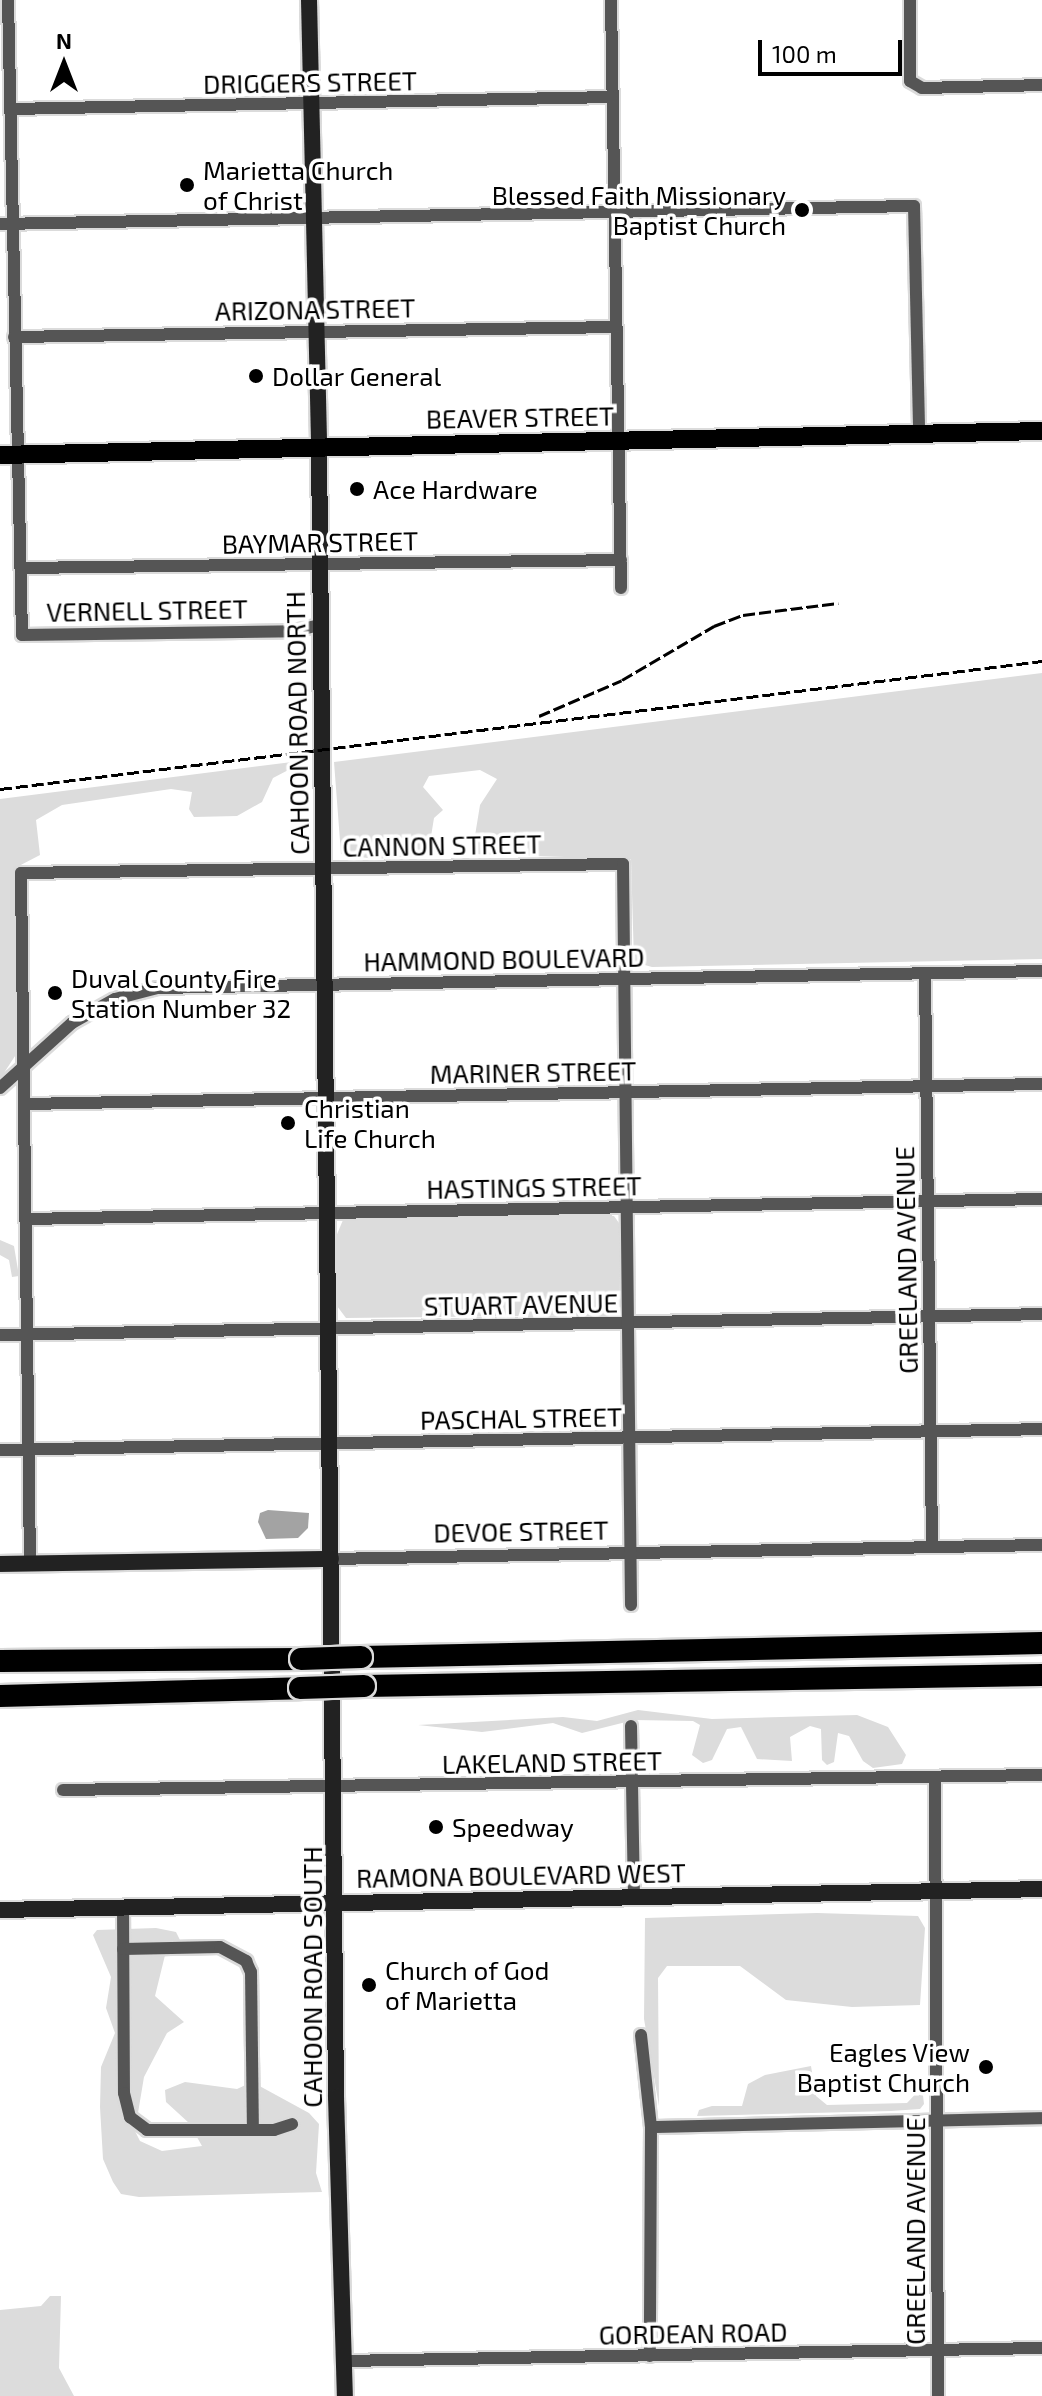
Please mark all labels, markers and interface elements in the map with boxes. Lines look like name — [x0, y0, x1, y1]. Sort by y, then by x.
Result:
north arrow — [24, 24, 104, 104]
scale bar — [762, 24, 906, 74]
text: N — [56, 27, 72, 53]
text: 100 m — [772, 39, 837, 68]
street label: DRIGGERS STREET — [203, 65, 417, 99]
place label: Marietta Church of Christ — [203, 154, 393, 216]
marker: Marietta Church of Christ — [178, 176, 196, 194]
place label: Blessed Faith Missionary Baptist Church — [492, 179, 786, 240]
marker: Blessed Faith Missionary Baptist Church — [793, 201, 811, 219]
street label: ARIZONA STREET — [214, 292, 416, 326]
place label: Dollar General — [272, 360, 442, 392]
marker: Dollar General — [247, 367, 265, 385]
street label: BEAVER STREET — [426, 400, 614, 434]
place label: Ace Hardware — [373, 473, 538, 505]
marker: Ace Hardware — [348, 480, 366, 498]
street label: BAYMAR STREET — [222, 525, 418, 559]
street label: CAHOON ROAD NORTH — [279, 591, 315, 855]
street label: VERNELL STREET — [46, 593, 248, 627]
street label: CANNON STREET — [342, 828, 542, 862]
street label: HAMMOND BOULEVARD — [363, 941, 645, 977]
place label: Duval County Fire Station Number 32 — [71, 962, 292, 1024]
marker: Duval County Fire Station Number 32 — [46, 984, 64, 1002]
street label: MARINER STREET — [429, 1055, 637, 1089]
place label: Christian Life Church — [304, 1092, 436, 1154]
marker: Christian Life Church — [279, 1114, 297, 1132]
street label: GREELAND AVENUE — [888, 1146, 924, 1374]
street label: HASTINGS STREET — [426, 1170, 642, 1204]
street label: STUART AVENUE — [423, 1287, 619, 1321]
street label: PASCHAL STREET — [419, 1401, 623, 1435]
street label: DEVOE STREET — [433, 1514, 609, 1548]
street label: LAKELAND STREET — [442, 1744, 662, 1780]
place label: Speedway — [452, 1811, 574, 1843]
marker: Speedway — [427, 1818, 445, 1836]
street label: CAHOON ROAD SOUTH — [296, 1846, 328, 2108]
street label: RAMONA BOULEVARD WEST — [355, 1857, 687, 1893]
place label: Church of God of Marietta — [385, 1954, 550, 2016]
marker: Church of God of Marietta — [360, 1976, 378, 1994]
place label: Eagles View Baptist Church — [797, 2036, 970, 2098]
marker: Eagles View Baptist Church — [977, 2058, 995, 2076]
street label: GREELAND AVENUE — [899, 2117, 931, 2345]
street label: GORDEAN ROAD — [598, 2316, 788, 2350]

